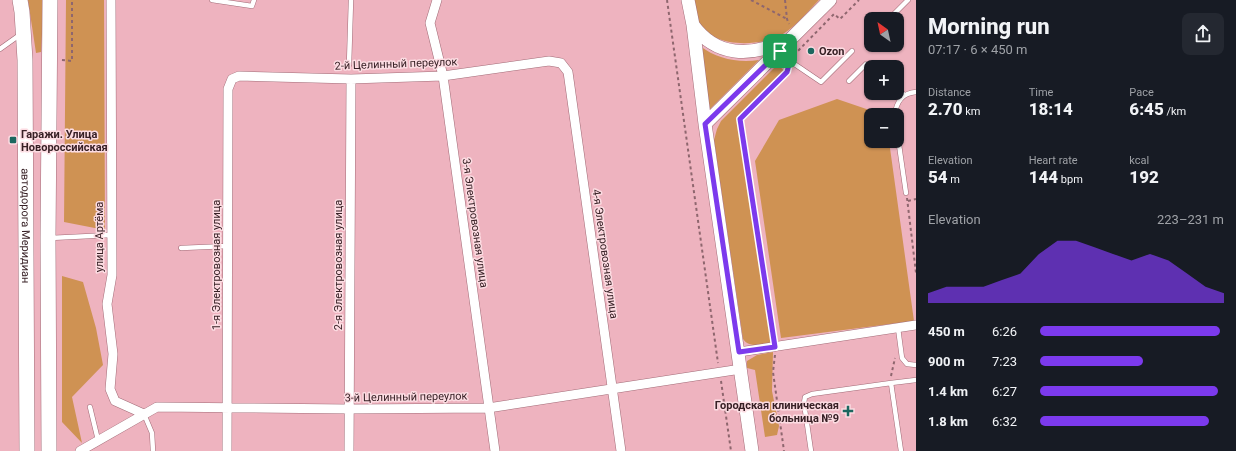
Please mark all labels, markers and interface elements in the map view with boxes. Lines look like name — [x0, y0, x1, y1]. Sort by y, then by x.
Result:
north arrow — [864, 12, 904, 52]
map controls — [864, 12, 904, 148]
button: share — [1182, 13, 1224, 55]
text: Morning run — [928, 14, 1050, 39]
pin — [763, 34, 797, 68]
icon: arrive — [769, 40, 791, 62]
text: 07:17 · 6 × 450 m — [928, 42, 1027, 57]
place label: Ozon — [819, 45, 844, 58]
marker: Ozon — [806, 46, 816, 56]
street label: 2-й Целинный переулок — [334, 55, 458, 73]
button: + — [864, 60, 904, 100]
text: Distance — [928, 86, 971, 99]
text: Time — [1029, 86, 1053, 99]
text: Pace — [1129, 86, 1154, 99]
text: 2.70 — [928, 99, 962, 119]
text: 18:14 — [1029, 99, 1073, 119]
text: 6:45 — [1129, 99, 1164, 119]
text: km — [962, 105, 980, 118]
text: /km — [1164, 105, 1186, 118]
button: − — [864, 108, 904, 148]
place label: Гаражи. Улица Новороссийская — [21, 128, 108, 154]
marker: Гаражи. Улица Новороссийская — [8, 135, 18, 145]
text: Elevation — [928, 154, 973, 167]
text: Heart rate — [1029, 154, 1078, 167]
text: kcal — [1129, 154, 1149, 167]
street label: 3-я Электровозная улица — [459, 157, 491, 289]
text: 54 — [928, 167, 948, 187]
text: 144 — [1029, 167, 1058, 187]
text: 192 — [1129, 167, 1159, 187]
street label: автодорога Меридиан — [19, 168, 33, 283]
text: m — [948, 173, 960, 186]
text: bpm — [1058, 173, 1083, 186]
street label: 4-я Электровозная улица — [589, 188, 621, 320]
street label: 1-я Электровозная улица — [210, 200, 223, 330]
street label: 2-я Электровозная улица — [332, 200, 345, 330]
street label: улица Артёма — [93, 202, 106, 272]
text: Elevation — [928, 212, 981, 227]
text: 223–231 m — [1157, 212, 1224, 227]
text: 450 m — [928, 324, 965, 339]
text: 6:26 — [992, 324, 1017, 339]
text: 900 m — [928, 354, 965, 369]
text: 7:23 — [992, 354, 1017, 369]
text: 1.4 km — [928, 384, 968, 399]
text: 6:27 — [992, 384, 1017, 399]
street label: 3-й Целинный переулок — [344, 389, 468, 405]
place label: Городская клиническая больница №9 — [715, 399, 839, 425]
marker: Городская клиническая больница №9 — [842, 405, 854, 417]
text: 1.8 km — [928, 414, 968, 429]
text: 6:32 — [992, 414, 1017, 429]

